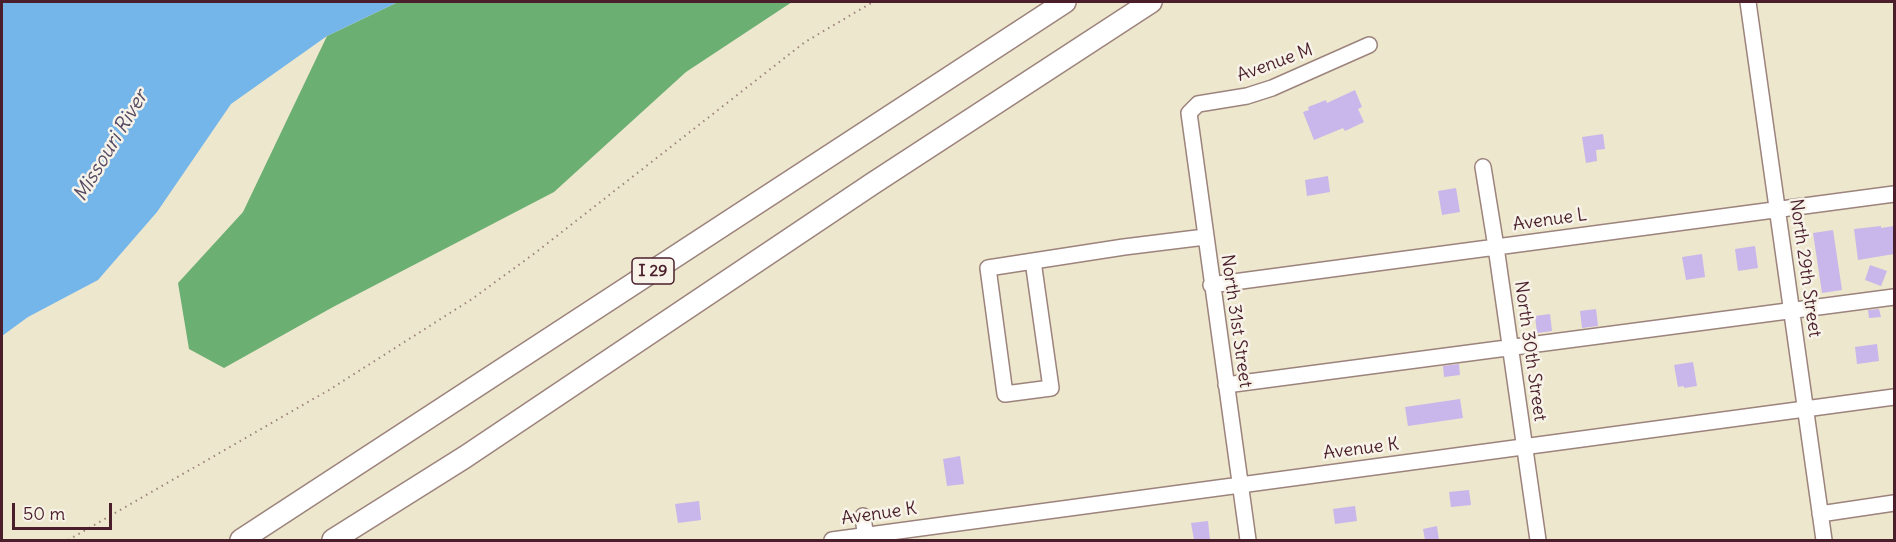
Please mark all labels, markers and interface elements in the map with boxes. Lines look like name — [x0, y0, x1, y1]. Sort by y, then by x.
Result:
street label: Avenue M — [1234, 39, 1316, 87]
water label: Missouri River — [69, 86, 153, 206]
street label: North 29th Street — [1785, 197, 1825, 339]
street label: Avenue L — [1512, 204, 1588, 236]
street label: North 31st Street — [1216, 253, 1256, 389]
road number: I 29 — [632, 258, 674, 284]
street label: North 30th Street — [1509, 280, 1551, 422]
street label: Avenue K — [1322, 434, 1400, 464]
scale bar — [15, 491, 116, 529]
street label: Avenue K — [840, 498, 918, 530]
text: 50 m — [23, 502, 65, 525]

